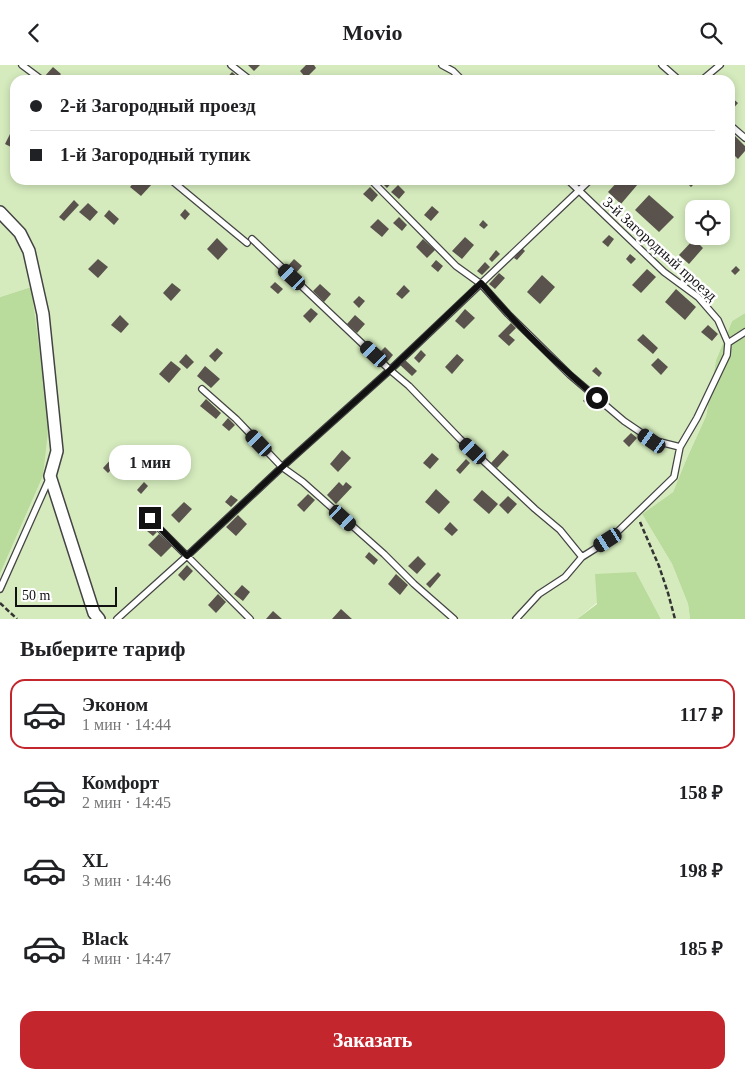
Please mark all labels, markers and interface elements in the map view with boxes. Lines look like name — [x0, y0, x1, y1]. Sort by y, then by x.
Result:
icon: back — [20, 19, 48, 47]
icon: search — [697, 19, 725, 47]
text: Movio — [343, 20, 402, 45]
text: 2-й Загородный проезд — [60, 95, 256, 116]
text: 1-й Загородный тупик — [60, 144, 251, 165]
street label: 3-й Загородный проезд — [600, 194, 720, 304]
map controls — [685, 200, 730, 245]
button: locate — [685, 200, 730, 245]
car — [275, 261, 308, 293]
car — [357, 338, 390, 370]
route start — [586, 387, 608, 409]
car — [635, 426, 668, 456]
car — [243, 427, 274, 459]
car — [456, 435, 489, 467]
callout: 1 мин — [109, 445, 191, 481]
text: 1 мин — [129, 454, 171, 471]
car — [326, 502, 359, 534]
route end — [139, 507, 161, 529]
car — [591, 526, 624, 554]
scale bar — [15, 584, 118, 607]
text: 50 m — [22, 588, 50, 603]
text: Выберите тариф — [20, 636, 186, 661]
icon: car — [22, 692, 67, 737]
text: Эконом — [82, 694, 148, 715]
text: 117 ₽ — [680, 704, 723, 725]
text: 1 мин · 14:44 — [82, 716, 171, 733]
icon: car — [22, 770, 67, 815]
text: Комфорт — [82, 772, 159, 793]
text: 158 ₽ — [679, 782, 723, 803]
text: 2 мин · 14:45 — [82, 794, 171, 811]
icon: car — [22, 848, 67, 893]
text: XL — [82, 850, 108, 871]
text: 198 ₽ — [679, 860, 723, 881]
text: 3 мин · 14:46 — [82, 872, 171, 889]
icon: car — [22, 926, 67, 971]
text: Black — [82, 928, 128, 949]
text: 185 ₽ — [679, 938, 723, 959]
text: 4 мин · 14:47 — [82, 950, 171, 967]
button: Заказать — [20, 1011, 725, 1069]

